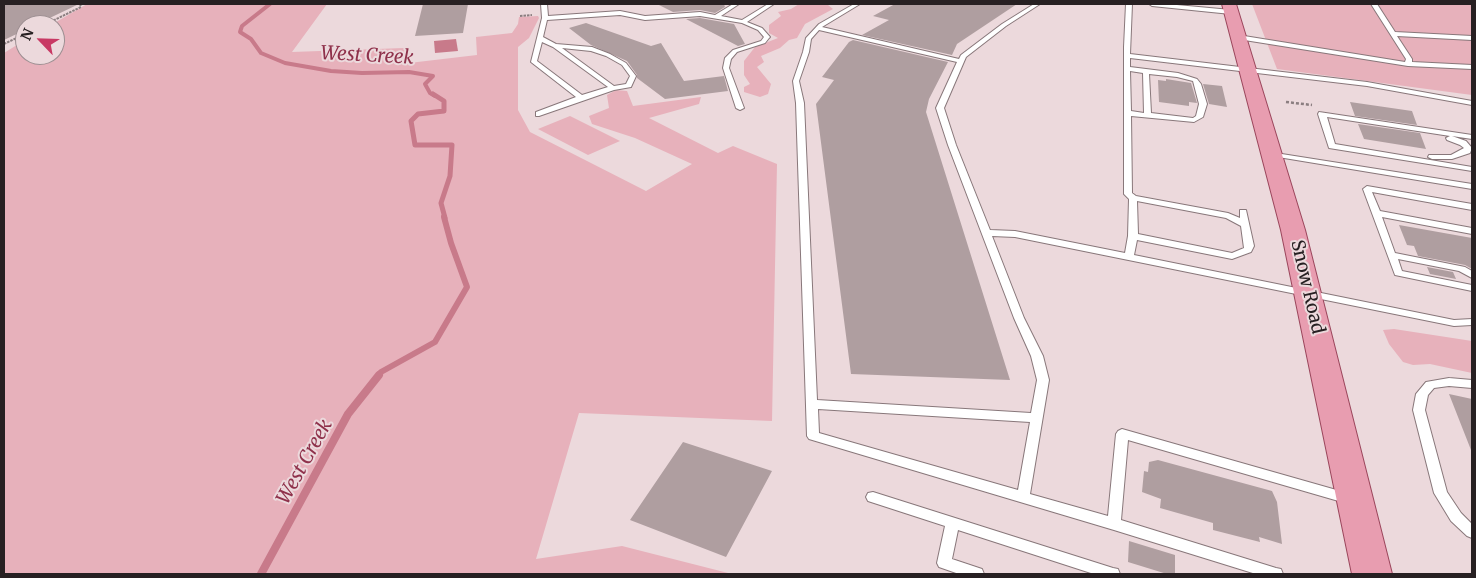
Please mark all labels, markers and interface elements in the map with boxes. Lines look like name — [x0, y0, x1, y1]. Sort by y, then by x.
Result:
north arrow — [15, 15, 65, 65]
text: N — [17, 26, 38, 43]
water label: West Creek — [320, 42, 414, 70]
street label: Snow Road — [1286, 238, 1328, 336]
water label: West Creek — [272, 416, 338, 508]

